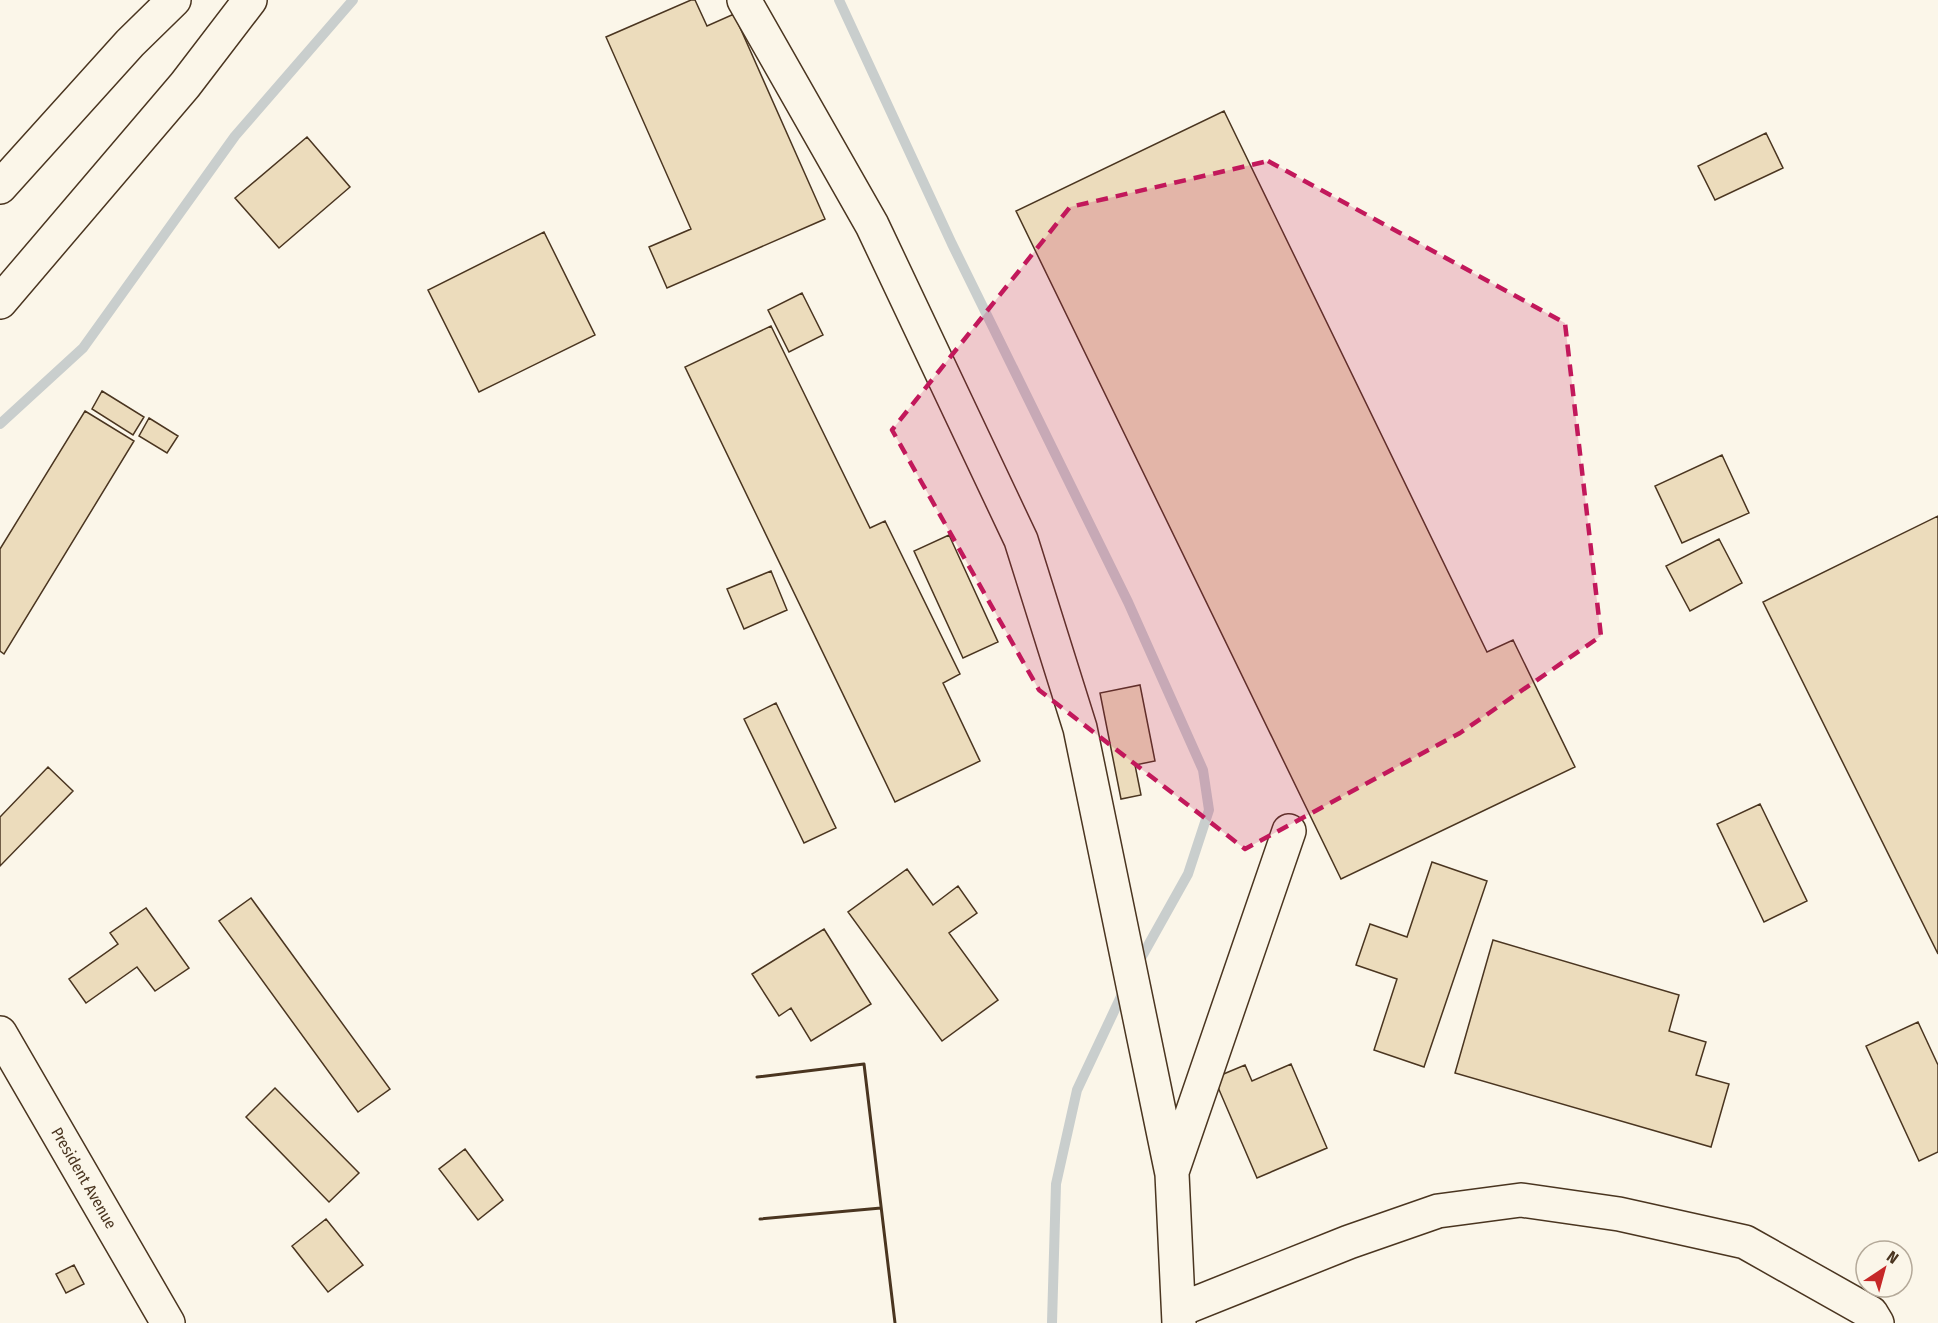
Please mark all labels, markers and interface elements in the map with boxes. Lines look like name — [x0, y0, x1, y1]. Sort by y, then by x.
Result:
street label: President Avenue — [47, 1124, 121, 1232]
north arrow — [1854, 1239, 1914, 1299]
text: N — [1883, 1247, 1902, 1268]

